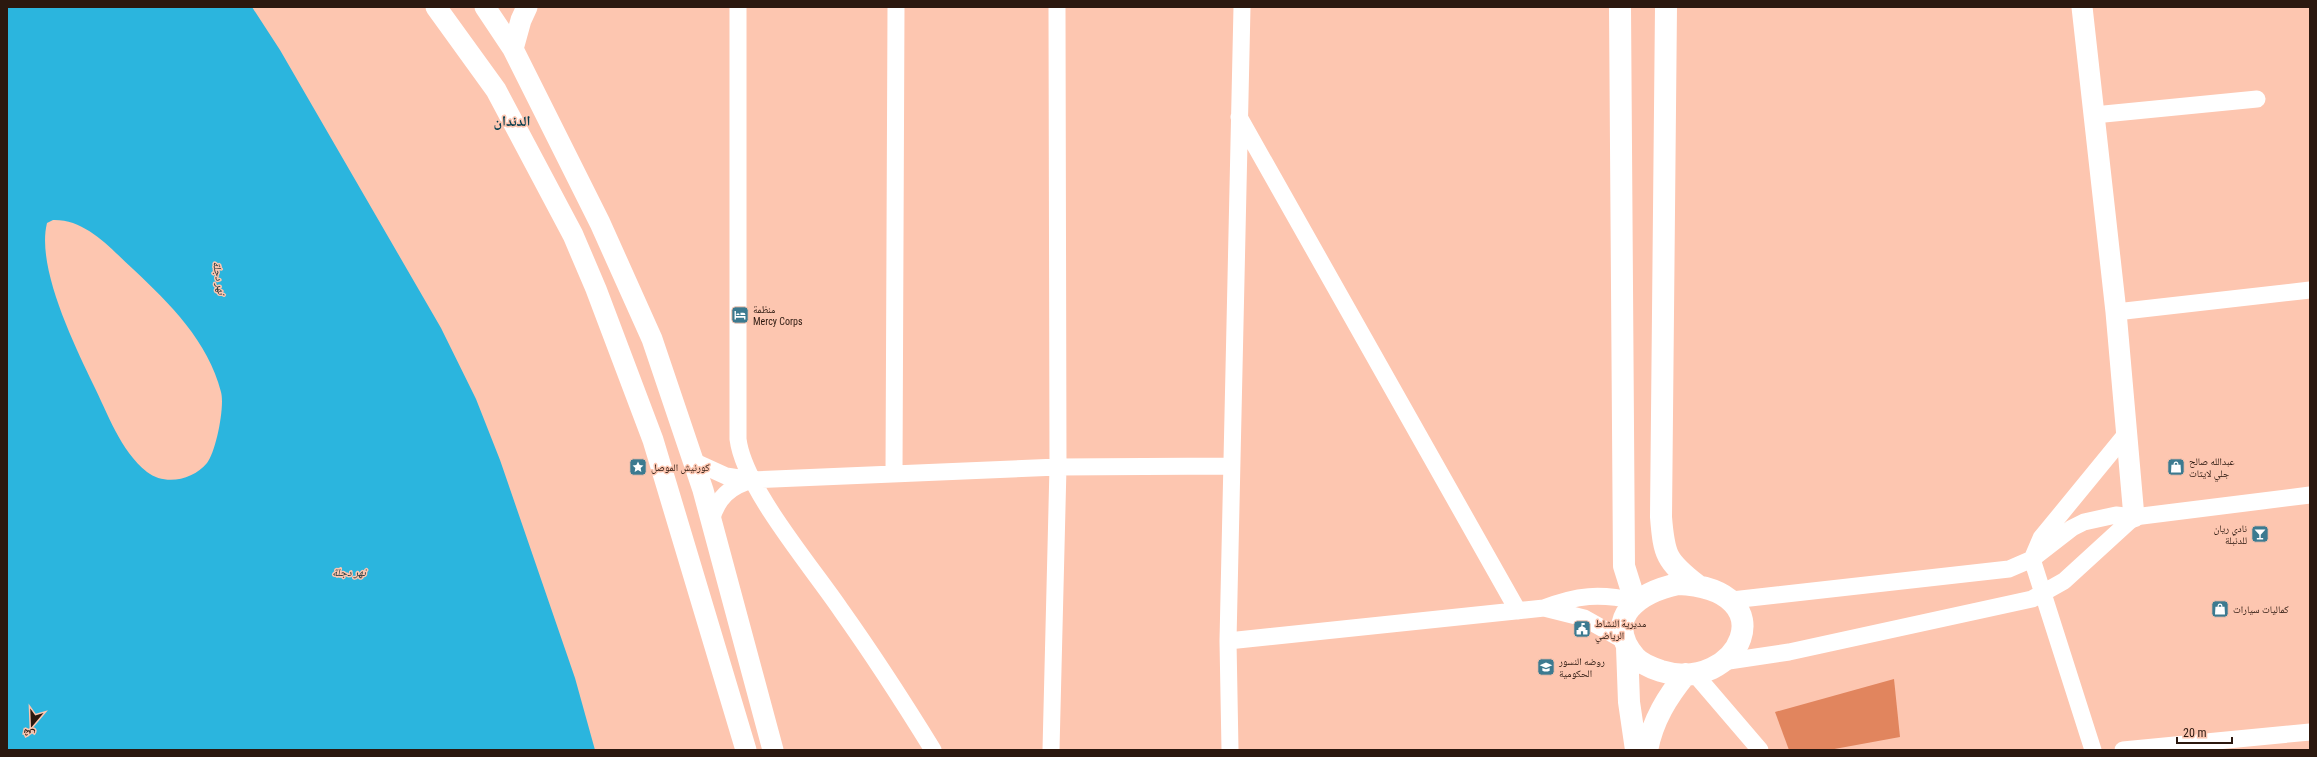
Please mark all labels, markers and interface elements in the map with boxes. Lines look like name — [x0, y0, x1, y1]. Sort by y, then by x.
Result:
district label: الدندان — [494, 113, 530, 130]
water label: نهر دجلة — [210, 260, 228, 297]
place label: منظمة Mercy Corps — [753, 304, 803, 327]
hotel icon: منظمة Mercy Corps — [730, 305, 750, 325]
place label: عبدالله صالح جلي لايتات — [2189, 456, 2235, 481]
place icon: كورنيش الموصل — [628, 457, 648, 477]
shop icon: عبدالله صالح جلي لايتات — [2166, 457, 2186, 477]
place label: كورنيش الموصل — [651, 462, 710, 474]
place label: نادي ريان للدنبلة — [2213, 523, 2247, 546]
bar icon: نادي ريان للدنبلة — [2250, 524, 2270, 544]
water label: نهر دجلة — [332, 566, 367, 579]
shop icon: كماليات سيارات — [2210, 599, 2230, 619]
place label: كماليات سيارات — [2233, 604, 2289, 615]
place label: مديرية النشاط الرياضي — [1595, 618, 1647, 643]
public building icon: مديرية النشاط الرياضي — [1572, 619, 1592, 639]
place label: روضه النسور الحكومية — [1558, 656, 1605, 679]
school or university icon: روضه النسور الحكومية — [1536, 657, 1556, 677]
north arrow — [12, 705, 52, 745]
scale bar — [2177, 719, 2232, 745]
text: ش — [21, 725, 37, 742]
text: 20 m — [2183, 726, 2207, 740]

